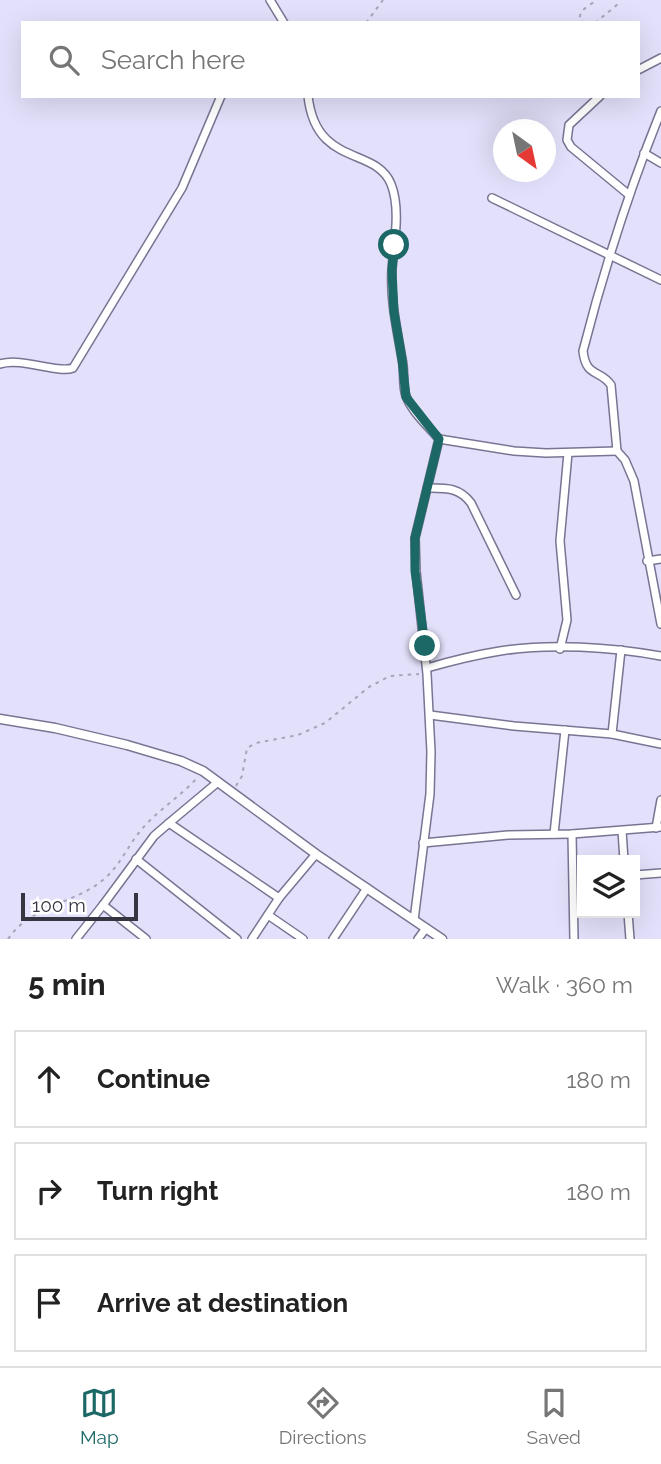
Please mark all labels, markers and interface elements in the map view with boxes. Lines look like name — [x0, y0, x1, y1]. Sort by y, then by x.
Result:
search box — [21, 21, 640, 98]
icon: search — [45, 41, 83, 79]
text: Search here — [101, 45, 245, 75]
north arrow — [493, 119, 556, 182]
route start — [378, 229, 409, 260]
route end — [409, 630, 440, 661]
map controls — [577, 855, 640, 918]
button: layers — [577, 855, 640, 918]
scale bar — [21, 890, 138, 922]
text: 100 m — [32, 894, 86, 916]
text: 5 min — [28, 967, 106, 1002]
text: Walk · 360 m — [496, 971, 633, 998]
icon: ahead — [30, 1060, 68, 1098]
text: Continue — [97, 1064, 210, 1094]
text: 180 m — [566, 1066, 631, 1093]
icon: right — [30, 1172, 68, 1210]
text: Turn right — [97, 1176, 218, 1206]
text: 180 m — [566, 1178, 631, 1205]
icon: arrive — [30, 1284, 68, 1322]
text: Arrive at destination — [97, 1288, 348, 1318]
tab: Map — [80, 1384, 119, 1448]
tab: Directions — [279, 1384, 367, 1448]
tab: Saved — [527, 1384, 581, 1448]

